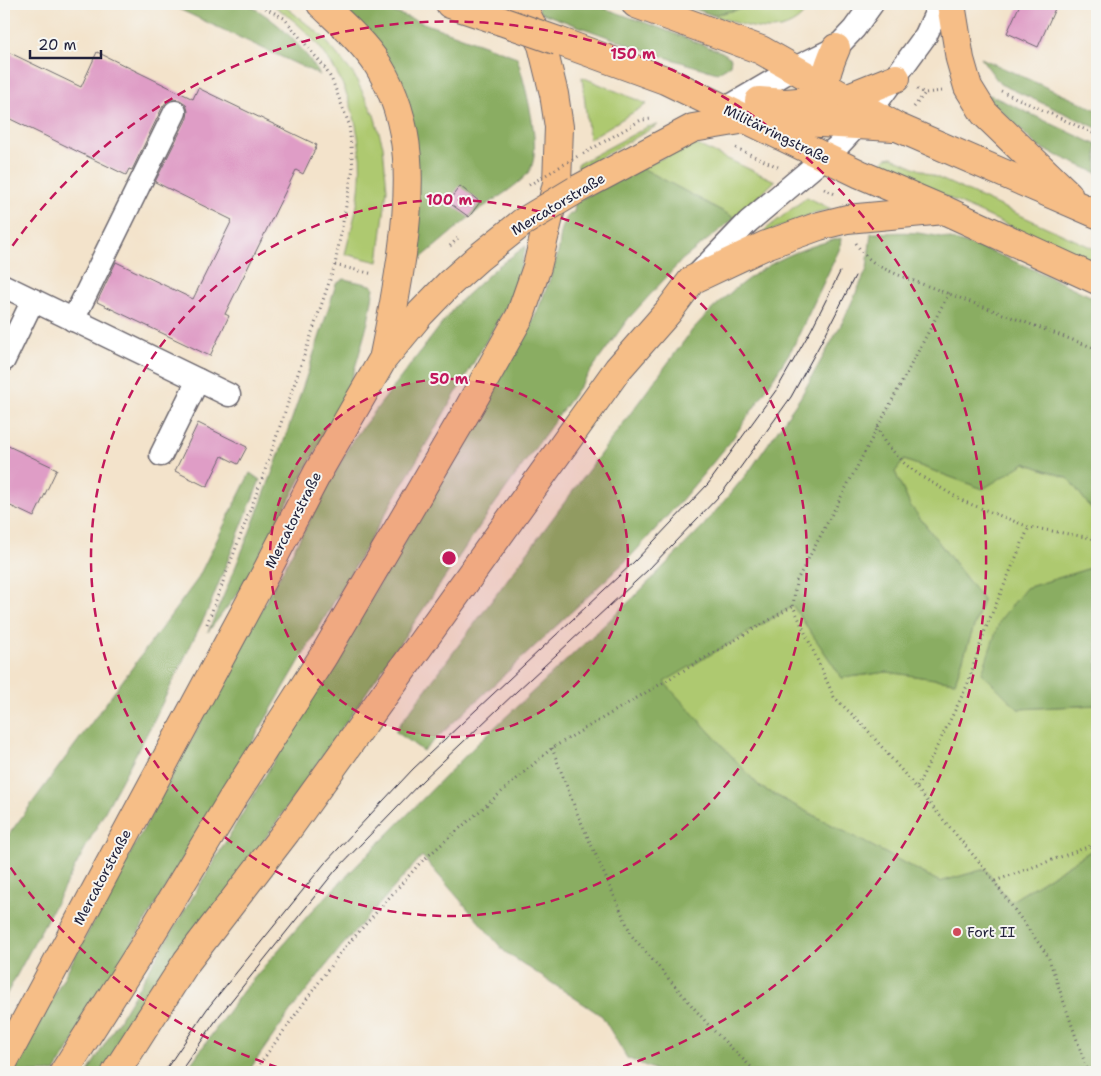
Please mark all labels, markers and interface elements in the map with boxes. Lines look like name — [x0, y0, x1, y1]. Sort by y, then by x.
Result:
scale bar — [30, 28, 101, 60]
text: 20 m — [38, 35, 77, 55]
text: 150 m — [610, 44, 656, 64]
street label: Militärringstraße — [721, 100, 833, 168]
street label: Mercatorstraße — [508, 169, 608, 239]
text: 100 m — [426, 190, 472, 210]
text: 50 m — [430, 369, 469, 389]
street label: Mercatorstraße — [261, 468, 325, 571]
centre of rings — [440, 549, 458, 567]
street label: Mercatorstraße — [69, 826, 135, 928]
place label: Fort II — [967, 923, 1016, 941]
marker: Fort II — [951, 926, 963, 938]

